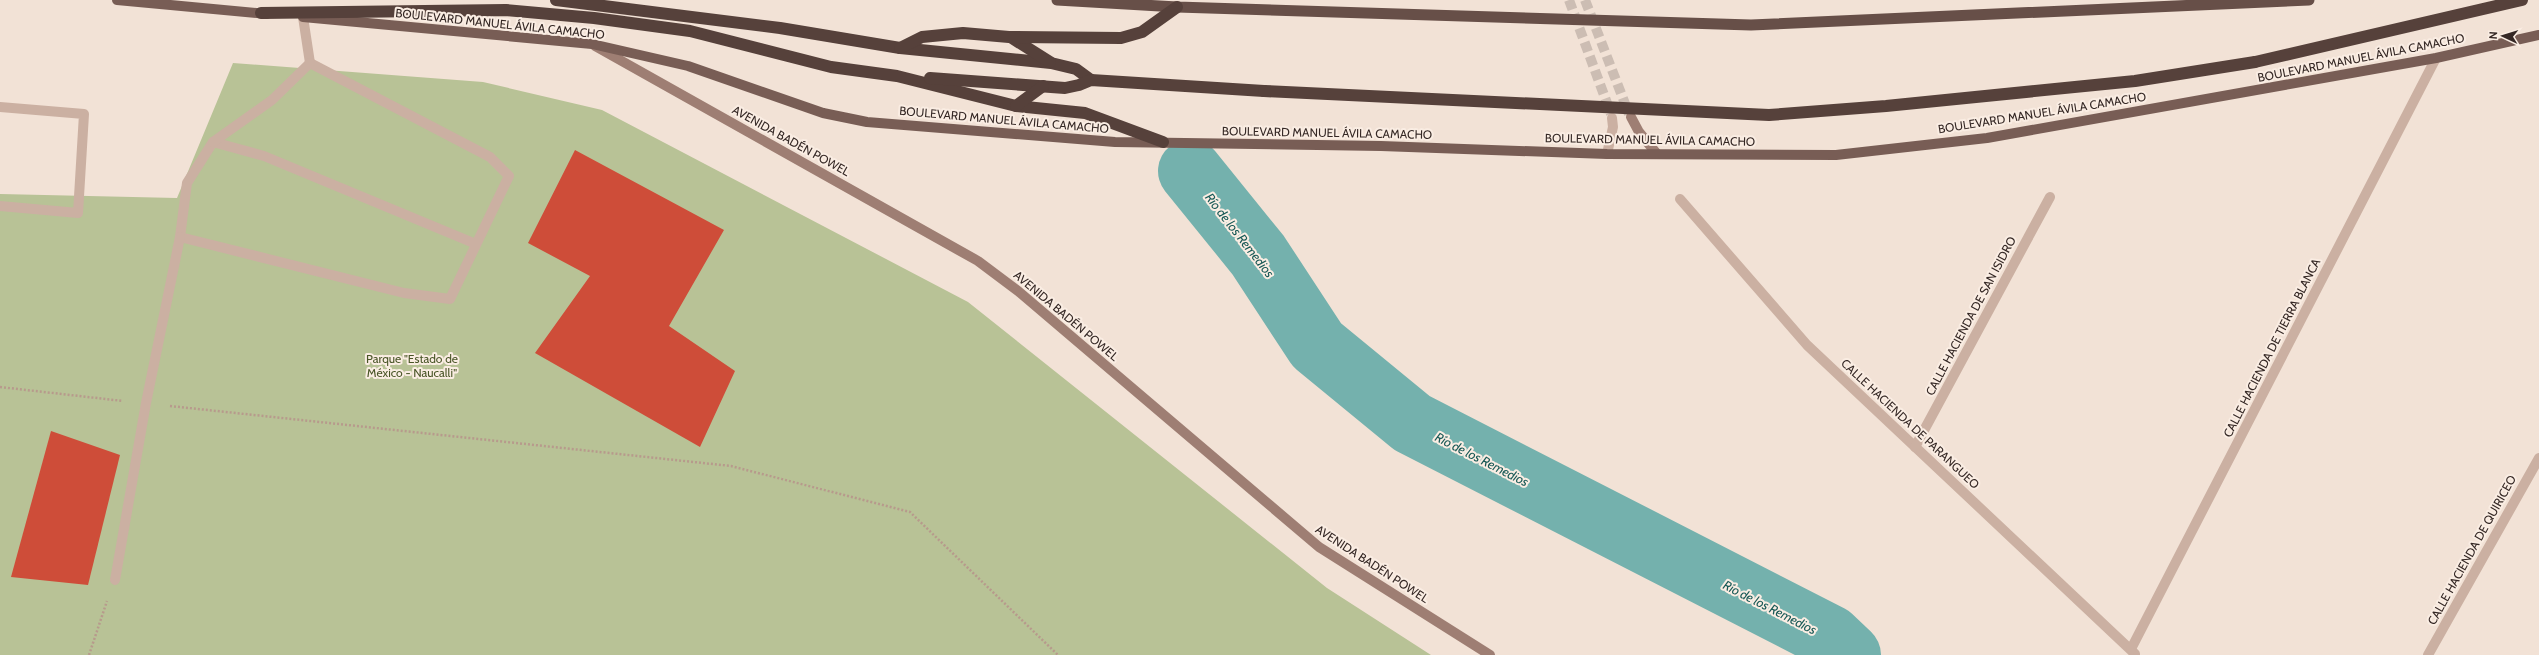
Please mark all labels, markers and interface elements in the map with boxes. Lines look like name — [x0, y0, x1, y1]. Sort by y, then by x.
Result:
street label: BOULEVARD MANUEL ÁVILA CAMACHO — [395, 5, 605, 42]
north arrow — [2483, 16, 2523, 56]
street label: BOULEVARD MANUEL ÁVILA CAMACHO — [2256, 30, 2466, 85]
text: N — [2486, 31, 2500, 40]
street label: BOULEVARD MANUEL ÁVILA CAMACHO — [1937, 89, 2147, 136]
street label: AVENIDA BADÉN POWEL — [730, 102, 853, 179]
street label: BOULEVARD MANUEL ÁVILA CAMACHO — [899, 103, 1109, 136]
street label: BOULEVARD MANUEL ÁVILA CAMACHO — [1222, 123, 1432, 142]
street label: BOULEVARD MANUEL ÁVILA CAMACHO — [1545, 130, 1755, 149]
water label: Río de los Remedios — [1202, 190, 1278, 280]
street label: CALLE HACIENDA DE SAN ISIDRO — [1922, 234, 2019, 398]
street label: CALLE HACIENDA DE TIERRA BLANCA — [2220, 255, 2324, 440]
street label: AVENIDA BADÉN POWEL — [1011, 267, 1122, 364]
park label: Parque "Estado de México - Naucalli" — [366, 351, 458, 380]
street label: CALLE HACIENDA DE PARANGUEO — [1838, 356, 1983, 492]
water label: Río de los Remedios — [1433, 429, 1531, 489]
street label: CALLE HACIENDA DE QUIRICEO — [2424, 472, 2519, 627]
street label: AVENIDA BADÉN POWEL — [1313, 521, 1432, 606]
water label: Río de los Remedios — [1721, 577, 1819, 637]

